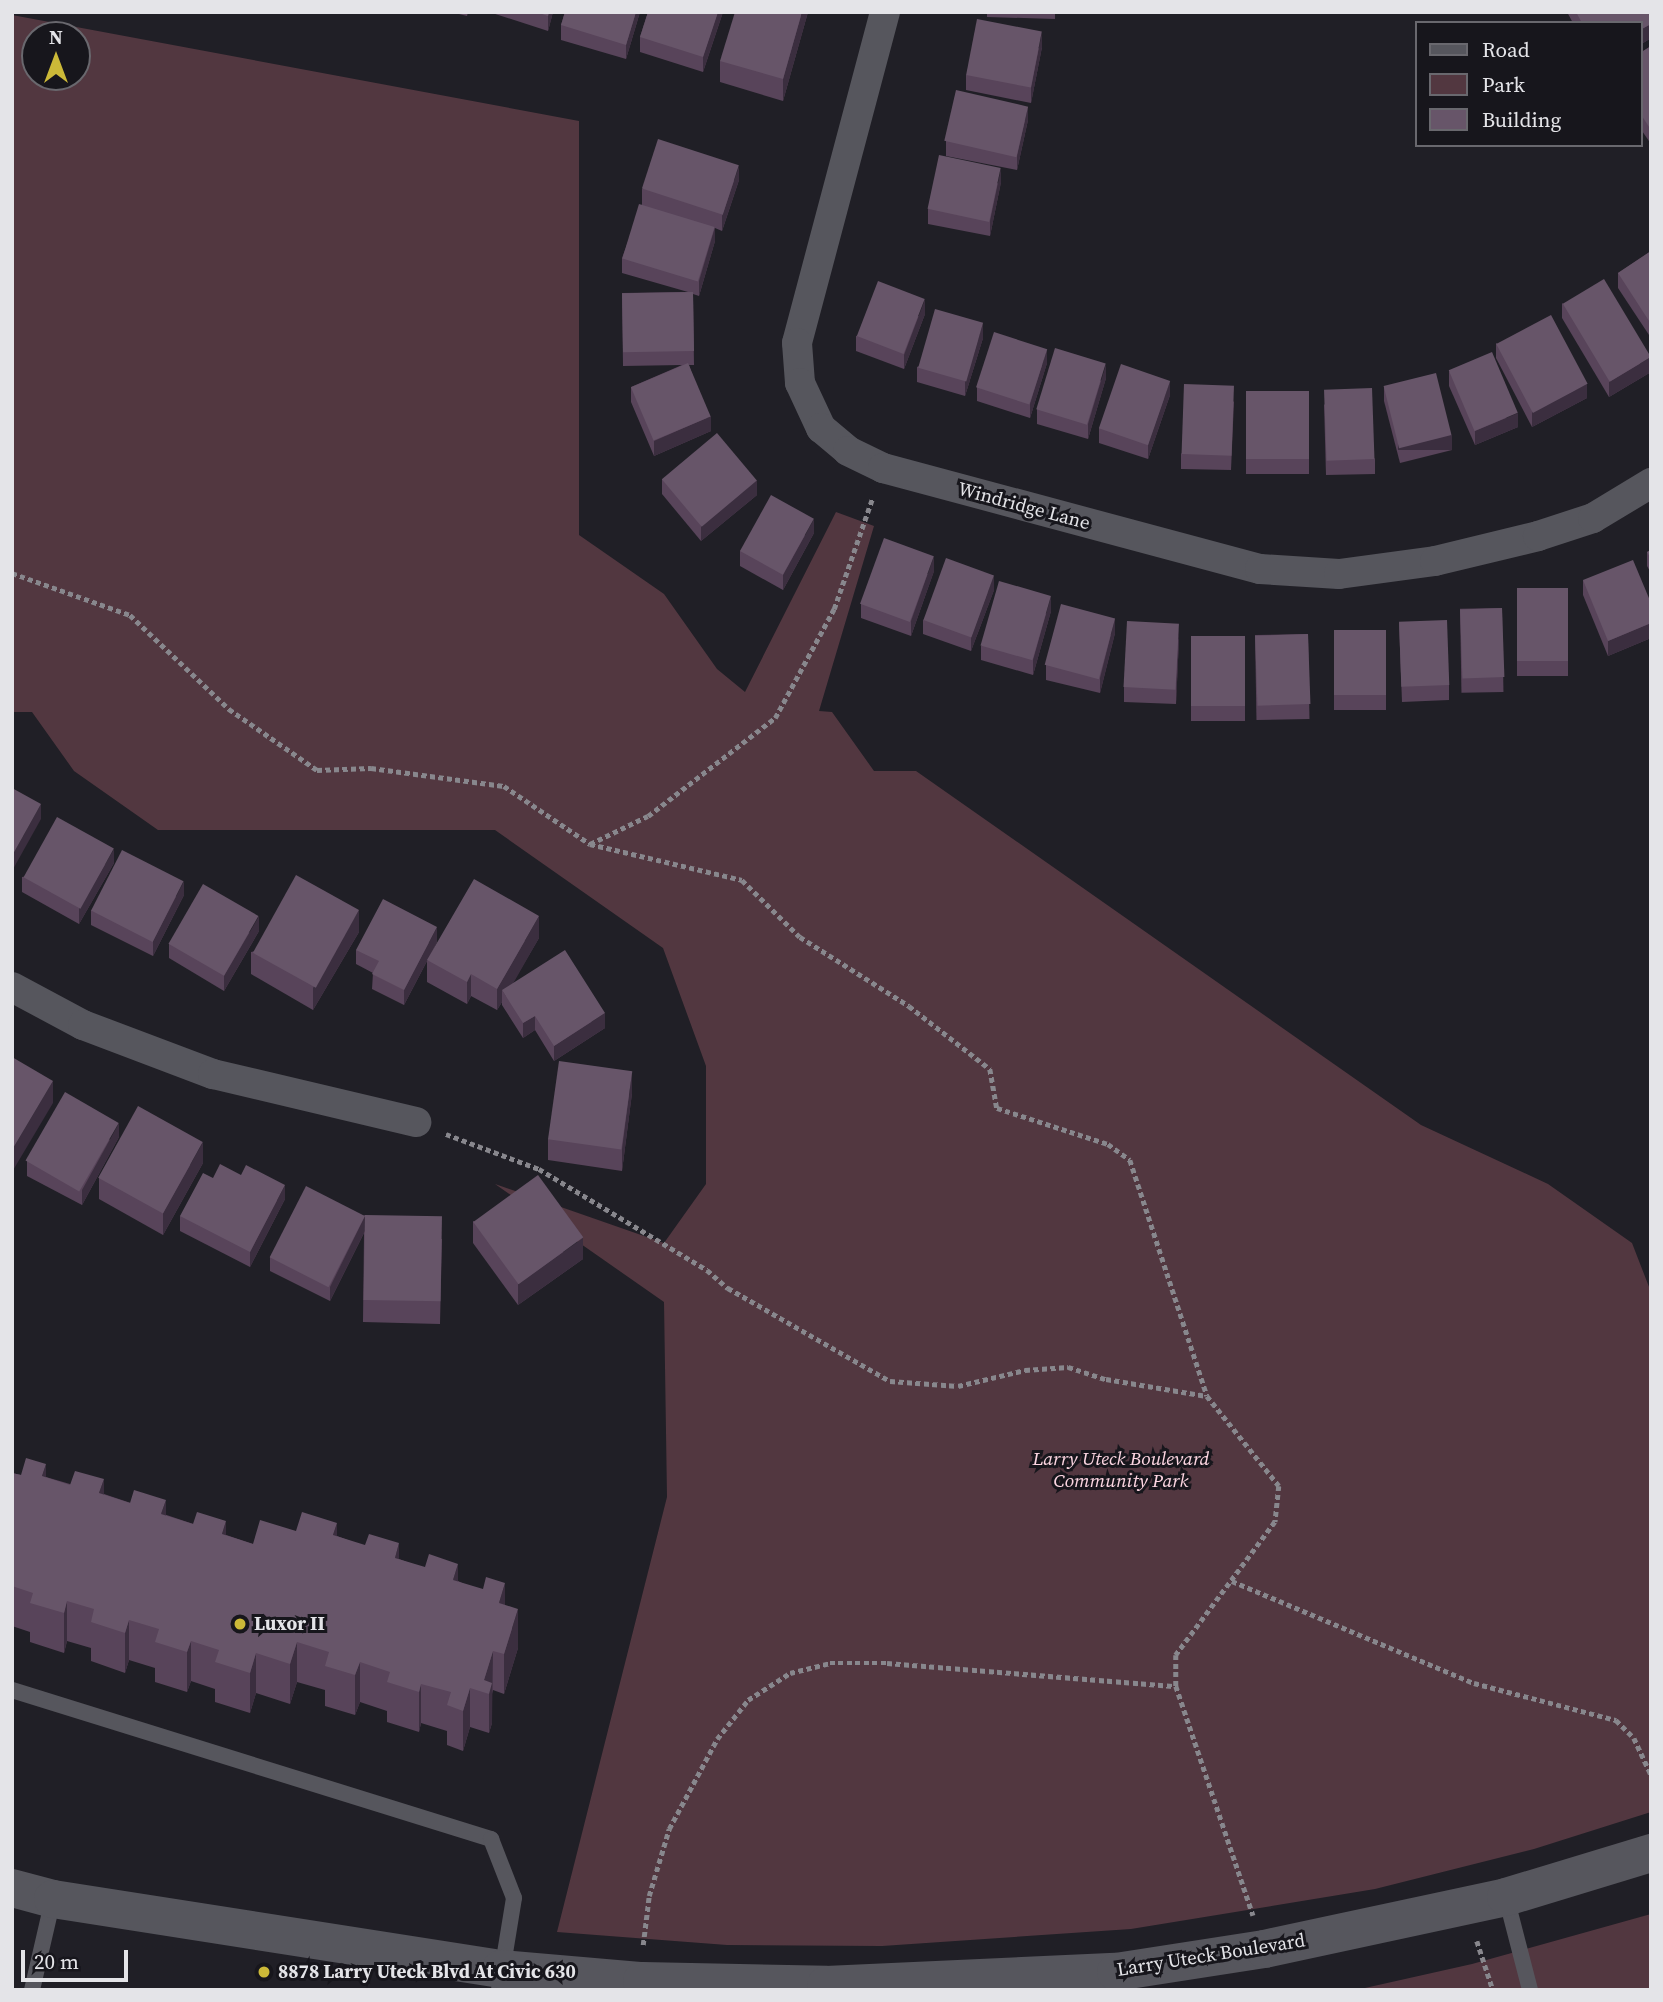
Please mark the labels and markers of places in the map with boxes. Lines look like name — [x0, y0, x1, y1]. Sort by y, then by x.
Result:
place label: Luxor II — [254, 1613, 325, 1635]
marker: Luxor II — [232, 1616, 248, 1632]
place label: 8878 Larry Uteck Blvd At Civic 630 — [278, 1961, 576, 1983]
marker: 8878 Larry Uteck Blvd At Civic 630 — [256, 1964, 272, 1980]

